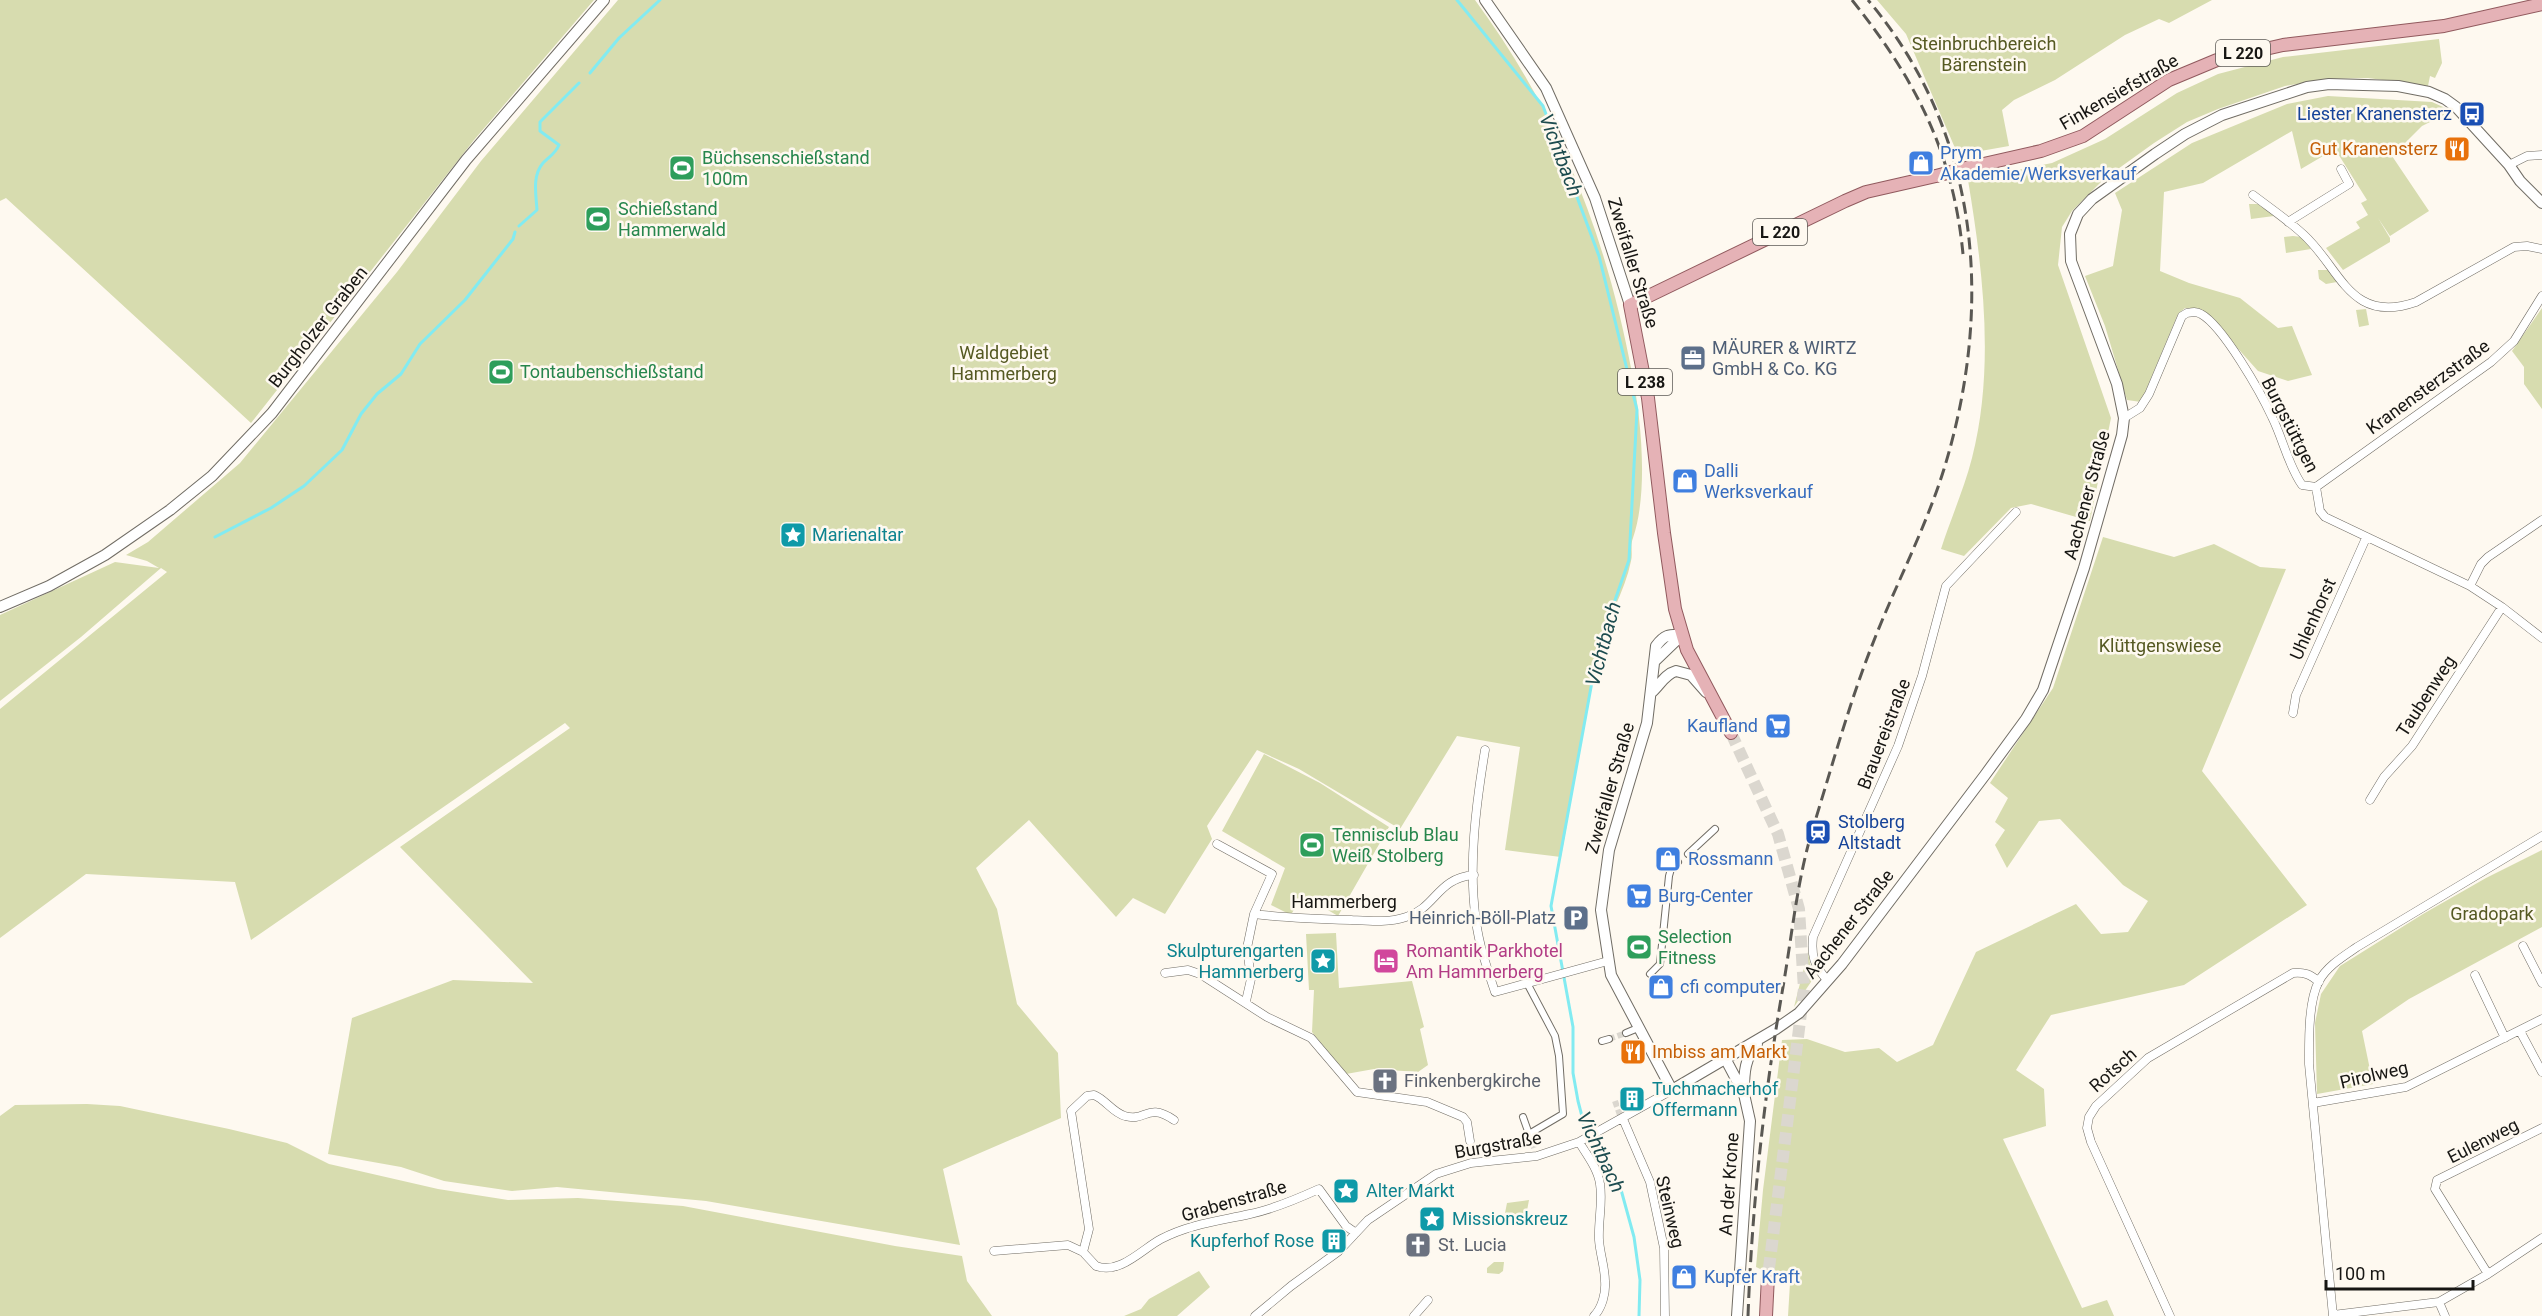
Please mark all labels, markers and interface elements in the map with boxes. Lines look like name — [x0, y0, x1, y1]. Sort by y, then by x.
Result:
park label: Steinbruchbereich Bärenstein — [1912, 33, 2056, 75]
road number: L 220 — [2216, 40, 2270, 66]
street label: Finkensiefstraße — [2056, 49, 2182, 134]
bus stop icon: Liester Kranensterz — [2457, 99, 2487, 129]
place label: Liester Kranensterz — [2297, 103, 2452, 124]
water label: Vichtbach — [1534, 110, 1588, 200]
restaurant icon: Gut Kranensterz — [2442, 134, 2472, 164]
place label: Gut Kranensterz — [2309, 138, 2438, 159]
place label: Prym Akademie/Werksverkauf — [1940, 142, 2137, 184]
place label: Büchsenschießstand 100m — [702, 147, 870, 189]
shop icon: Prym Akademie/Werksverkauf — [1906, 148, 1936, 178]
sports icon: Büchsenschießstand 100m — [667, 153, 697, 183]
street label: Zweifaller Straße — [1604, 195, 1663, 331]
place label: Schießstand Hammerwald — [618, 198, 726, 240]
sports icon: Schießstand Hammerwald — [583, 204, 613, 234]
road number: L 220 — [1753, 219, 1807, 245]
street label: Burgholzer Graben — [264, 262, 371, 391]
street label: Kranensterzstraße — [2362, 335, 2493, 438]
place label: MÄURER & WIRTZ GmbH & Co. KG — [1712, 337, 1857, 379]
park label: Waldgebiet Hammerberg — [951, 342, 1057, 384]
office icon: MÄURER & WIRTZ GmbH & Co. KG — [1678, 343, 1708, 373]
sports icon: Tontaubenschießstand — [486, 357, 516, 387]
place label: Tontaubenschießstand — [520, 361, 704, 382]
road number: L 238 — [1618, 369, 1672, 395]
street label: Burgstüttgen — [2258, 374, 2323, 476]
street label: Aachener Straße — [2059, 428, 2114, 562]
place label: Dalli Werksverkauf — [1704, 460, 1814, 502]
shop icon: Dalli Werksverkauf — [1670, 466, 1700, 496]
place icon: Marienaltar — [778, 520, 808, 550]
place label: Marienaltar — [812, 524, 903, 545]
street label: Uhlenhorst — [2285, 575, 2340, 663]
water label: Vichtbach — [1580, 599, 1626, 689]
park label: Klüttgenswiese — [2099, 635, 2221, 656]
street label: Taubenweg — [2392, 651, 2460, 740]
street label: Brauereistraße — [1853, 675, 1914, 792]
supermarket icon: Kaufland — [1763, 711, 1793, 741]
place label: Kaufland — [1687, 715, 1758, 736]
street label: Zweifaller Straße — [1581, 720, 1638, 856]
place label: Stolberg Altstadt — [1838, 811, 1905, 853]
station icon: Stolberg Altstadt — [1803, 817, 1833, 847]
place label: Tennisclub Blau Weiß Stolberg — [1332, 824, 1459, 866]
sports icon: Tennisclub Blau Weiß Stolberg — [1297, 830, 1327, 860]
shop icon: Rossmann — [1653, 844, 1683, 874]
place label: Rossmann — [1688, 848, 1773, 869]
street label: Aachener Straße — [1799, 865, 1898, 982]
supermarket icon: Burg-Center — [1624, 881, 1654, 911]
place label: Burg-Center — [1658, 885, 1753, 906]
street label: Hammerberg — [1291, 891, 1397, 912]
parking icon: Heinrich-Böll-Platz — [1561, 903, 1591, 933]
park label: Gradopark — [2450, 903, 2535, 924]
place label: Heinrich-Böll-Platz — [1409, 907, 1556, 928]
place label: Selection Fitness — [1658, 926, 1732, 968]
sports icon: Selection Fitness — [1624, 932, 1654, 962]
place label: Skulpturengarten Hammerberg — [1167, 940, 1304, 982]
place label: Romantik Parkhotel Am Hammerberg — [1406, 940, 1563, 982]
place icon: Skulpturengarten Hammerberg — [1308, 946, 1338, 976]
hotel icon: Romantik Parkhotel Am Hammerberg — [1371, 946, 1401, 976]
shop icon: cfi computer — [1646, 972, 1676, 1002]
place label: cfi computer — [1680, 976, 1781, 997]
restaurant icon: Imbiss am Markt — [1618, 1037, 1648, 1067]
place label: Imbiss am Markt — [1652, 1041, 1787, 1062]
street label: Rotsch — [2085, 1043, 2140, 1096]
street label: Pirolweg — [2338, 1056, 2410, 1093]
church icon: Finkenbergkirche — [1370, 1066, 1400, 1096]
place label: Finkenbergkirche — [1404, 1070, 1541, 1091]
place label: Tuchmacherhof Offermann — [1652, 1078, 1779, 1120]
building icon: Tuchmacherhof Offermann — [1617, 1084, 1647, 1114]
water label: Vichtbach — [1572, 1108, 1630, 1196]
street label: Eulenweg — [2444, 1114, 2522, 1167]
street label: Burgstraße — [1453, 1127, 1543, 1163]
street label: An der Krone — [1714, 1132, 1743, 1236]
street label: Steinweg — [1652, 1174, 1689, 1250]
street label: Grabenstraße — [1179, 1175, 1289, 1226]
place icon: Alter Markt — [1331, 1176, 1361, 1206]
place label: Alter Markt — [1366, 1180, 1455, 1201]
place icon: Missionskreuz — [1417, 1204, 1447, 1234]
place label: Missionskreuz — [1452, 1208, 1568, 1229]
building icon: Kupferhof Rose — [1319, 1226, 1349, 1256]
place label: Kupferhof Rose — [1190, 1230, 1314, 1251]
church icon: St. Lucia — [1403, 1230, 1433, 1260]
place label: St. Lucia — [1438, 1234, 1507, 1255]
scale bar — [2326, 1253, 2473, 1291]
shop icon: Kupfer Kraft — [1669, 1262, 1699, 1292]
text: 100 m — [2335, 1263, 2386, 1284]
place label: Kupfer Kraft — [1704, 1266, 1800, 1287]

